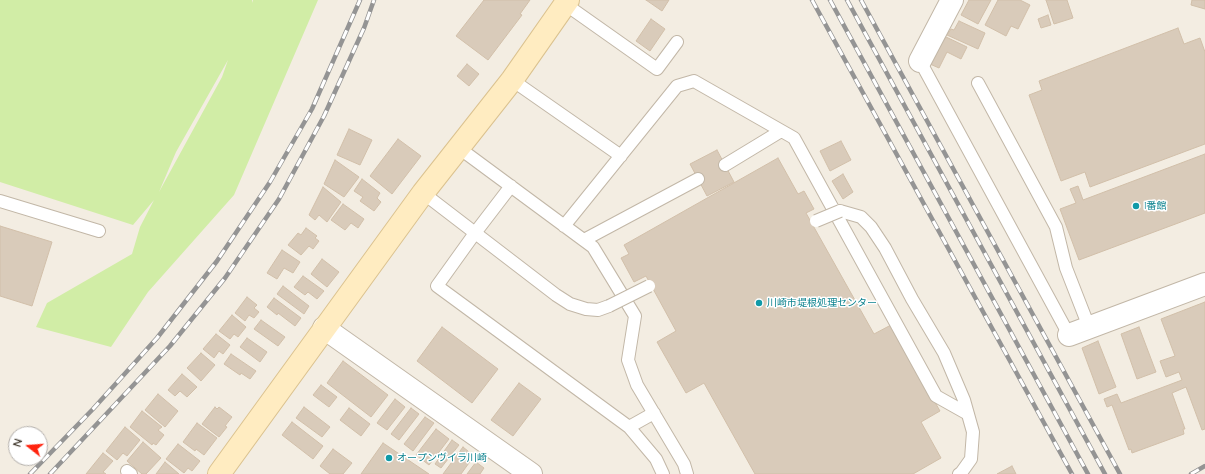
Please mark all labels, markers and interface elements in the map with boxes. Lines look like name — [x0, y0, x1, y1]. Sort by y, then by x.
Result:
place label: I番館 — [1144, 200, 1166, 212]
marker: I番館 — [1131, 201, 1141, 211]
place label: 川崎市堤根処理センター — [767, 297, 877, 309]
marker: 川崎市堤根処理センター — [754, 298, 764, 308]
north arrow — [8, 426, 48, 466]
text: N — [10, 437, 25, 449]
place label: オープンヴイラ川崎 — [397, 452, 487, 464]
marker: オープンヴイラ川崎 — [384, 453, 394, 463]

